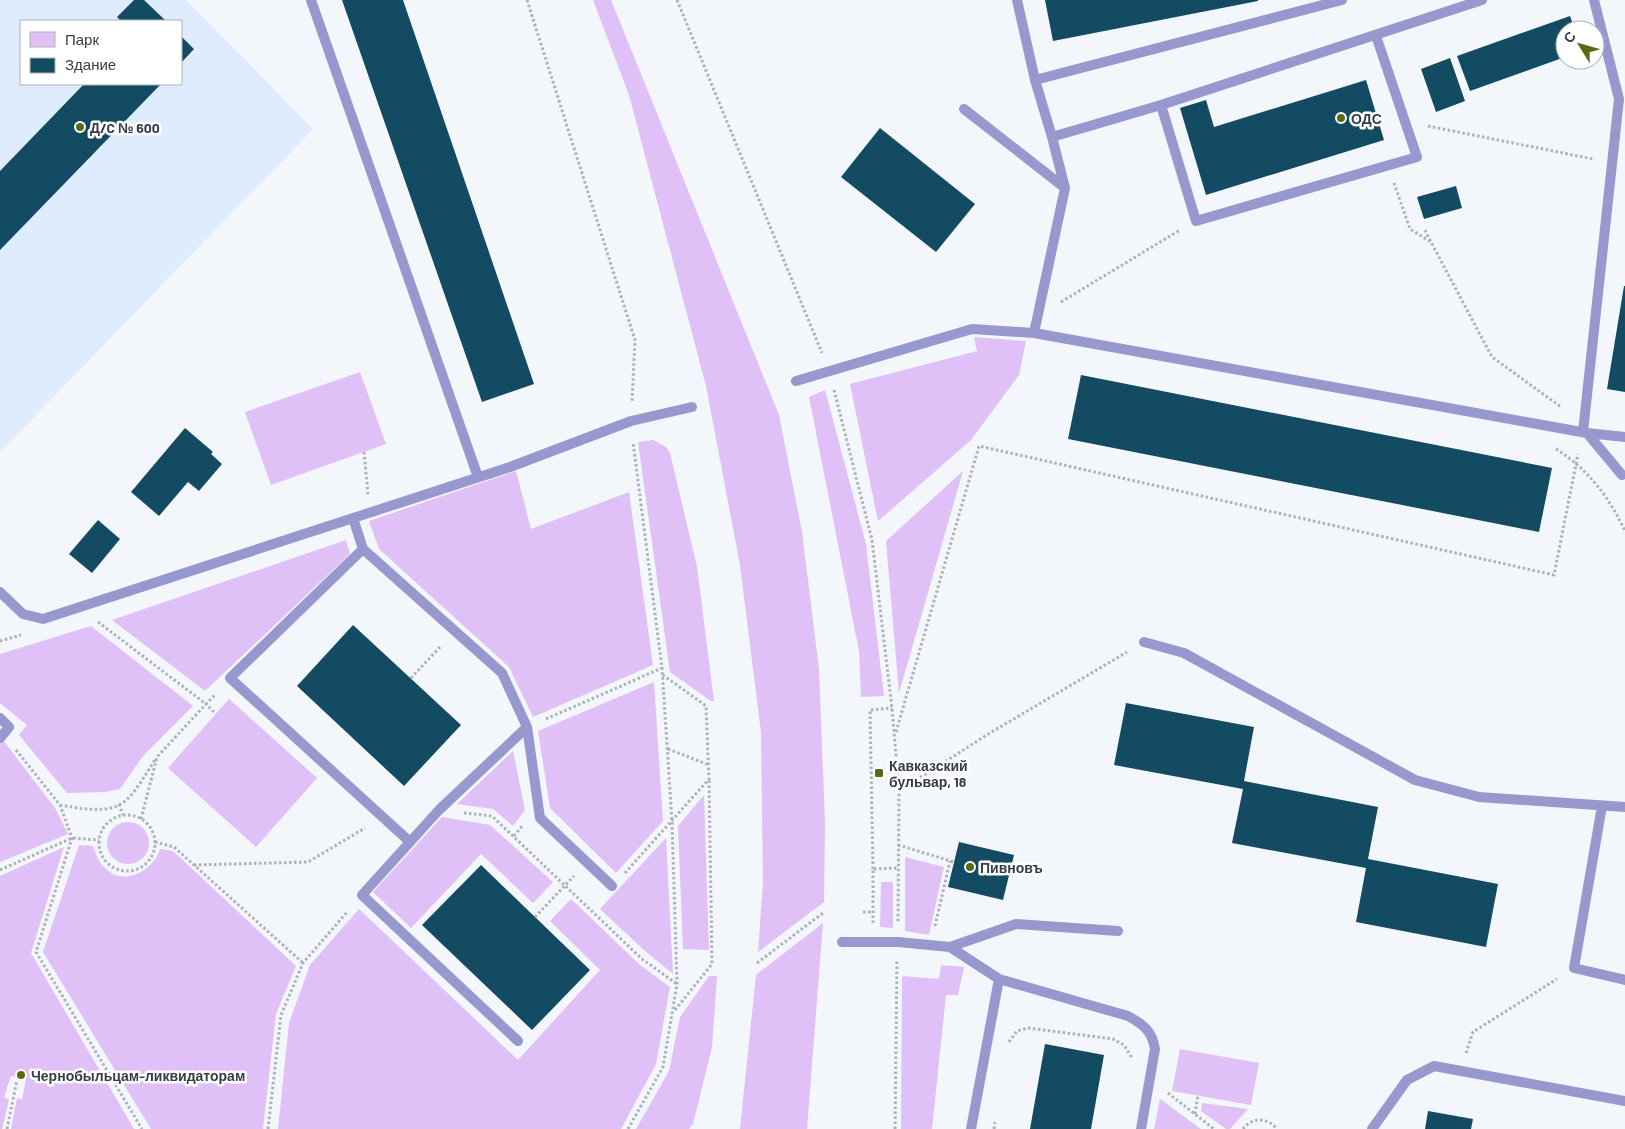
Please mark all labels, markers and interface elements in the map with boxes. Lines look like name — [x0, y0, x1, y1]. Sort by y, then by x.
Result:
legend — [20, 20, 182, 85]
north arrow — [1555, 20, 1605, 70]
text: С — [1559, 28, 1579, 46]
text: Парк — [65, 30, 99, 48]
text: Здание — [65, 55, 116, 73]
place label: ОДС — [1351, 110, 1382, 127]
marker: ОДС — [1335, 112, 1347, 124]
place label: Д/C № 600 — [90, 119, 160, 136]
marker: Д/C № 600 — [74, 121, 86, 133]
place label: Кавказский бульвар, 18 — [889, 757, 968, 790]
marker: Кавказский бульвар, 18 — [873, 767, 885, 779]
place label: Пивновъ — [980, 859, 1043, 876]
marker: Пивновъ — [964, 861, 976, 873]
place label: Чернобыльцам-ликвидаторам — [31, 1067, 245, 1084]
marker: Чернобыльцам-ликвидаторам — [15, 1069, 27, 1081]

